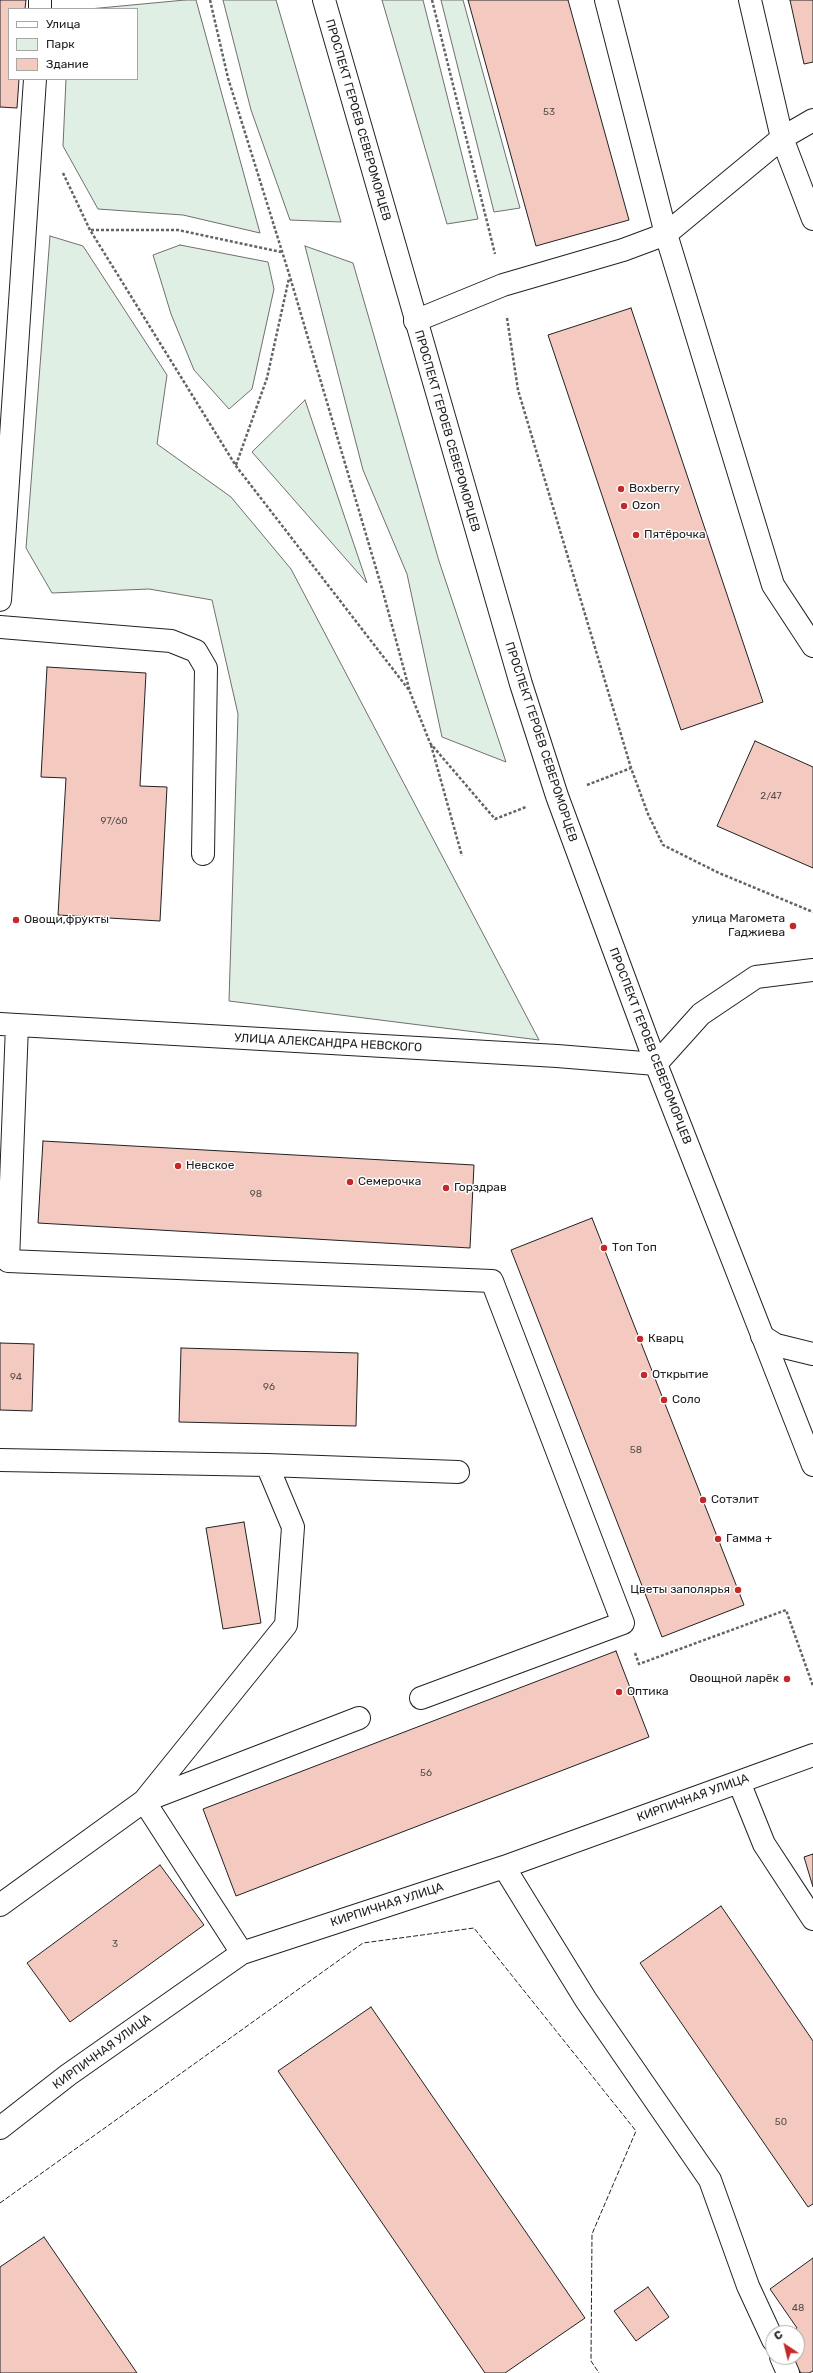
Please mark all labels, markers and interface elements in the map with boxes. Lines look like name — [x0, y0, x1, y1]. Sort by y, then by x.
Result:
legend — [8, 8, 138, 80]
text: Улица — [46, 17, 80, 31]
street label: ПРОСПЕКТ ГЕРОЕВ СЕВЕРОМОРЦЕВ — [322, 17, 394, 223]
text: Парк — [46, 37, 75, 51]
text: Здание — [46, 57, 89, 71]
house number: 53 — [543, 106, 555, 118]
street label: ПРОСПЕКТ ГЕРОЕВ СЕВЕРОМОРЦЕВ — [411, 328, 483, 534]
place label: Boxberry — [629, 482, 680, 496]
marker: Boxberry — [616, 484, 626, 494]
place label: Ozon — [632, 499, 660, 513]
marker: Ozon — [619, 501, 629, 511]
place label: Пятёрочка — [644, 528, 706, 542]
marker: Пятёрочка — [631, 530, 641, 540]
street label: ПРОСПЕКТ ГЕРОЕВ СЕВЕРОМОРЦЕВ — [502, 640, 580, 844]
house number: 2/47 — [760, 790, 782, 802]
house number: 97/60 — [100, 815, 128, 827]
place label: улица Магомета Гаджиева — [692, 912, 785, 940]
place label: Овощи,фрукты — [24, 913, 109, 927]
marker: Овощи,фрукты — [11, 915, 21, 925]
marker: улица Магомета Гаджиева — [788, 921, 798, 931]
street label: ПРОСПЕКТ ГЕРОЕВ СЕВЕРОМОРЦЕВ — [606, 946, 694, 1146]
street label: УЛИЦА АЛЕКСАНДРА НЕВСКОГО — [234, 1031, 422, 1055]
place label: Невское — [186, 1159, 234, 1173]
marker: Невское — [173, 1161, 183, 1171]
place label: Семерочка — [358, 1175, 421, 1189]
marker: Семерочка — [345, 1177, 355, 1187]
place label: Горздрав — [454, 1181, 507, 1195]
marker: Горздрав — [441, 1183, 451, 1193]
house number: 98 — [250, 1188, 262, 1200]
place label: Топ Топ — [612, 1241, 657, 1255]
marker: Топ Топ — [599, 1243, 609, 1253]
place label: Кварц — [648, 1332, 684, 1346]
marker: Кварц — [635, 1334, 645, 1344]
place label: Открытие — [652, 1368, 709, 1382]
marker: Открытие — [639, 1370, 649, 1380]
house number: 94 — [10, 1371, 22, 1383]
house number: 96 — [263, 1381, 275, 1393]
place label: Соло — [672, 1393, 701, 1407]
marker: Соло — [659, 1395, 669, 1405]
house number: 58 — [630, 1444, 642, 1456]
place label: Сотэлит — [711, 1493, 759, 1507]
marker: Сотэлит — [698, 1495, 708, 1505]
place label: Гамма + — [726, 1532, 772, 1546]
marker: Гамма + — [713, 1534, 723, 1544]
place label: Цветы заполярья — [630, 1583, 730, 1597]
marker: Цветы заполярья — [733, 1585, 743, 1595]
place label: Овощной ларёк — [689, 1672, 779, 1686]
marker: Овощной ларёк — [782, 1674, 792, 1684]
place label: Оптика — [627, 1685, 669, 1699]
marker: Оптика — [614, 1687, 624, 1697]
house number: 56 — [420, 1767, 432, 1779]
street label: КИРПИЧНАЯ УЛИЦА — [635, 1771, 751, 1825]
street label: КИРПИЧНАЯ УЛИЦА — [329, 1880, 445, 1930]
house number: 3 — [112, 1938, 118, 1950]
street label: КИРПИЧНАЯ УЛИЦА — [50, 2012, 154, 2092]
house number: 50 — [775, 2116, 787, 2128]
house number: 48 — [792, 2302, 804, 2314]
north arrow — [765, 2325, 805, 2365]
text: С — [772, 2328, 785, 2343]

